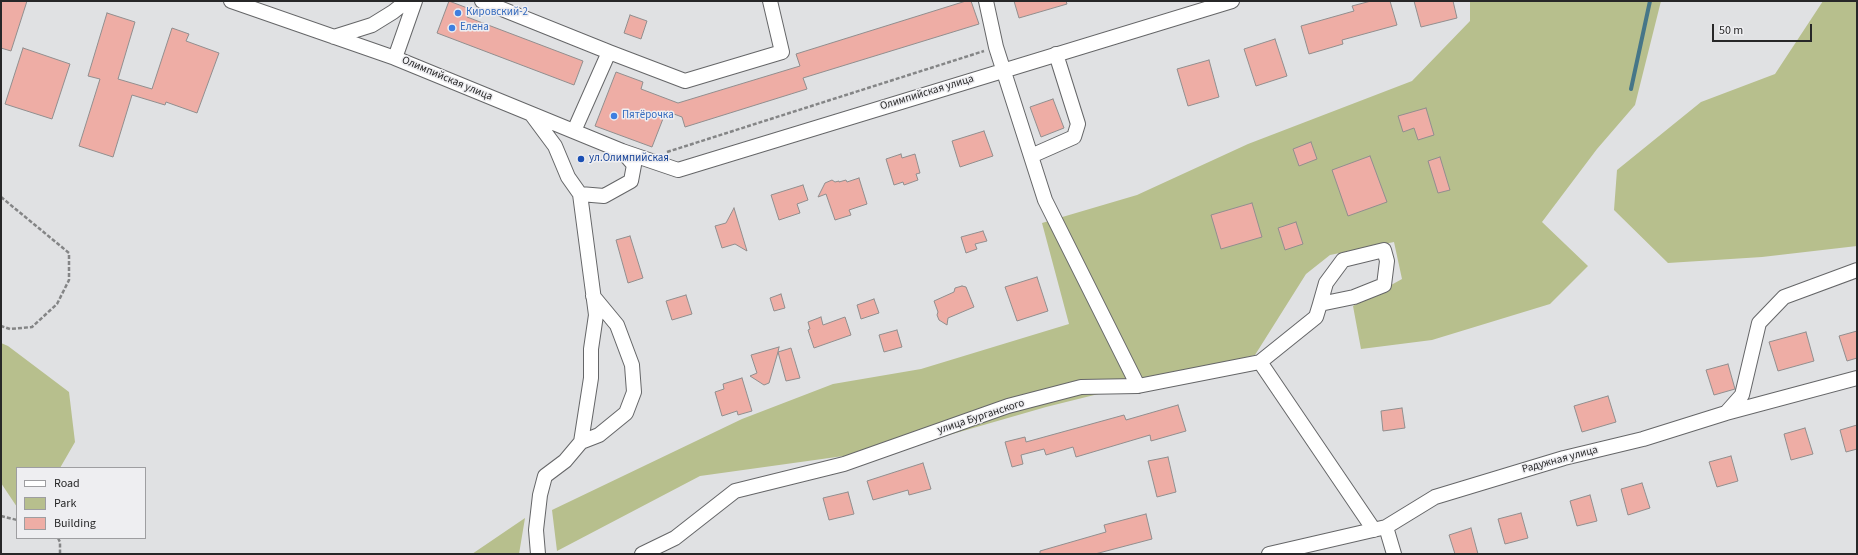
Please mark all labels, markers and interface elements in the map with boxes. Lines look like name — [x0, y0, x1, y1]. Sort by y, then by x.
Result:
place label: Кировский-2 — [466, 6, 528, 20]
marker: Кировский-2 — [453, 8, 463, 18]
scale bar — [1714, 16, 1814, 42]
place label: Елена — [460, 21, 489, 35]
text: 50 m — [1719, 22, 1743, 39]
marker: Елена — [447, 23, 457, 33]
street label: Олимпийская улица — [400, 54, 494, 104]
street label: Олимпийская улица — [879, 72, 975, 114]
place label: Пятёрочка — [622, 109, 674, 123]
marker: Пятёрочка — [609, 111, 619, 121]
place label: ул.Олимпийская — [589, 152, 669, 166]
marker: ул.Олимпийская — [576, 154, 586, 164]
street label: улица Бурганского — [936, 397, 1026, 437]
street label: Радужная улица — [1521, 444, 1599, 476]
legend — [16, 467, 146, 539]
text: Road — [54, 475, 80, 492]
text: Park — [54, 495, 76, 512]
text: Building — [54, 515, 96, 532]

